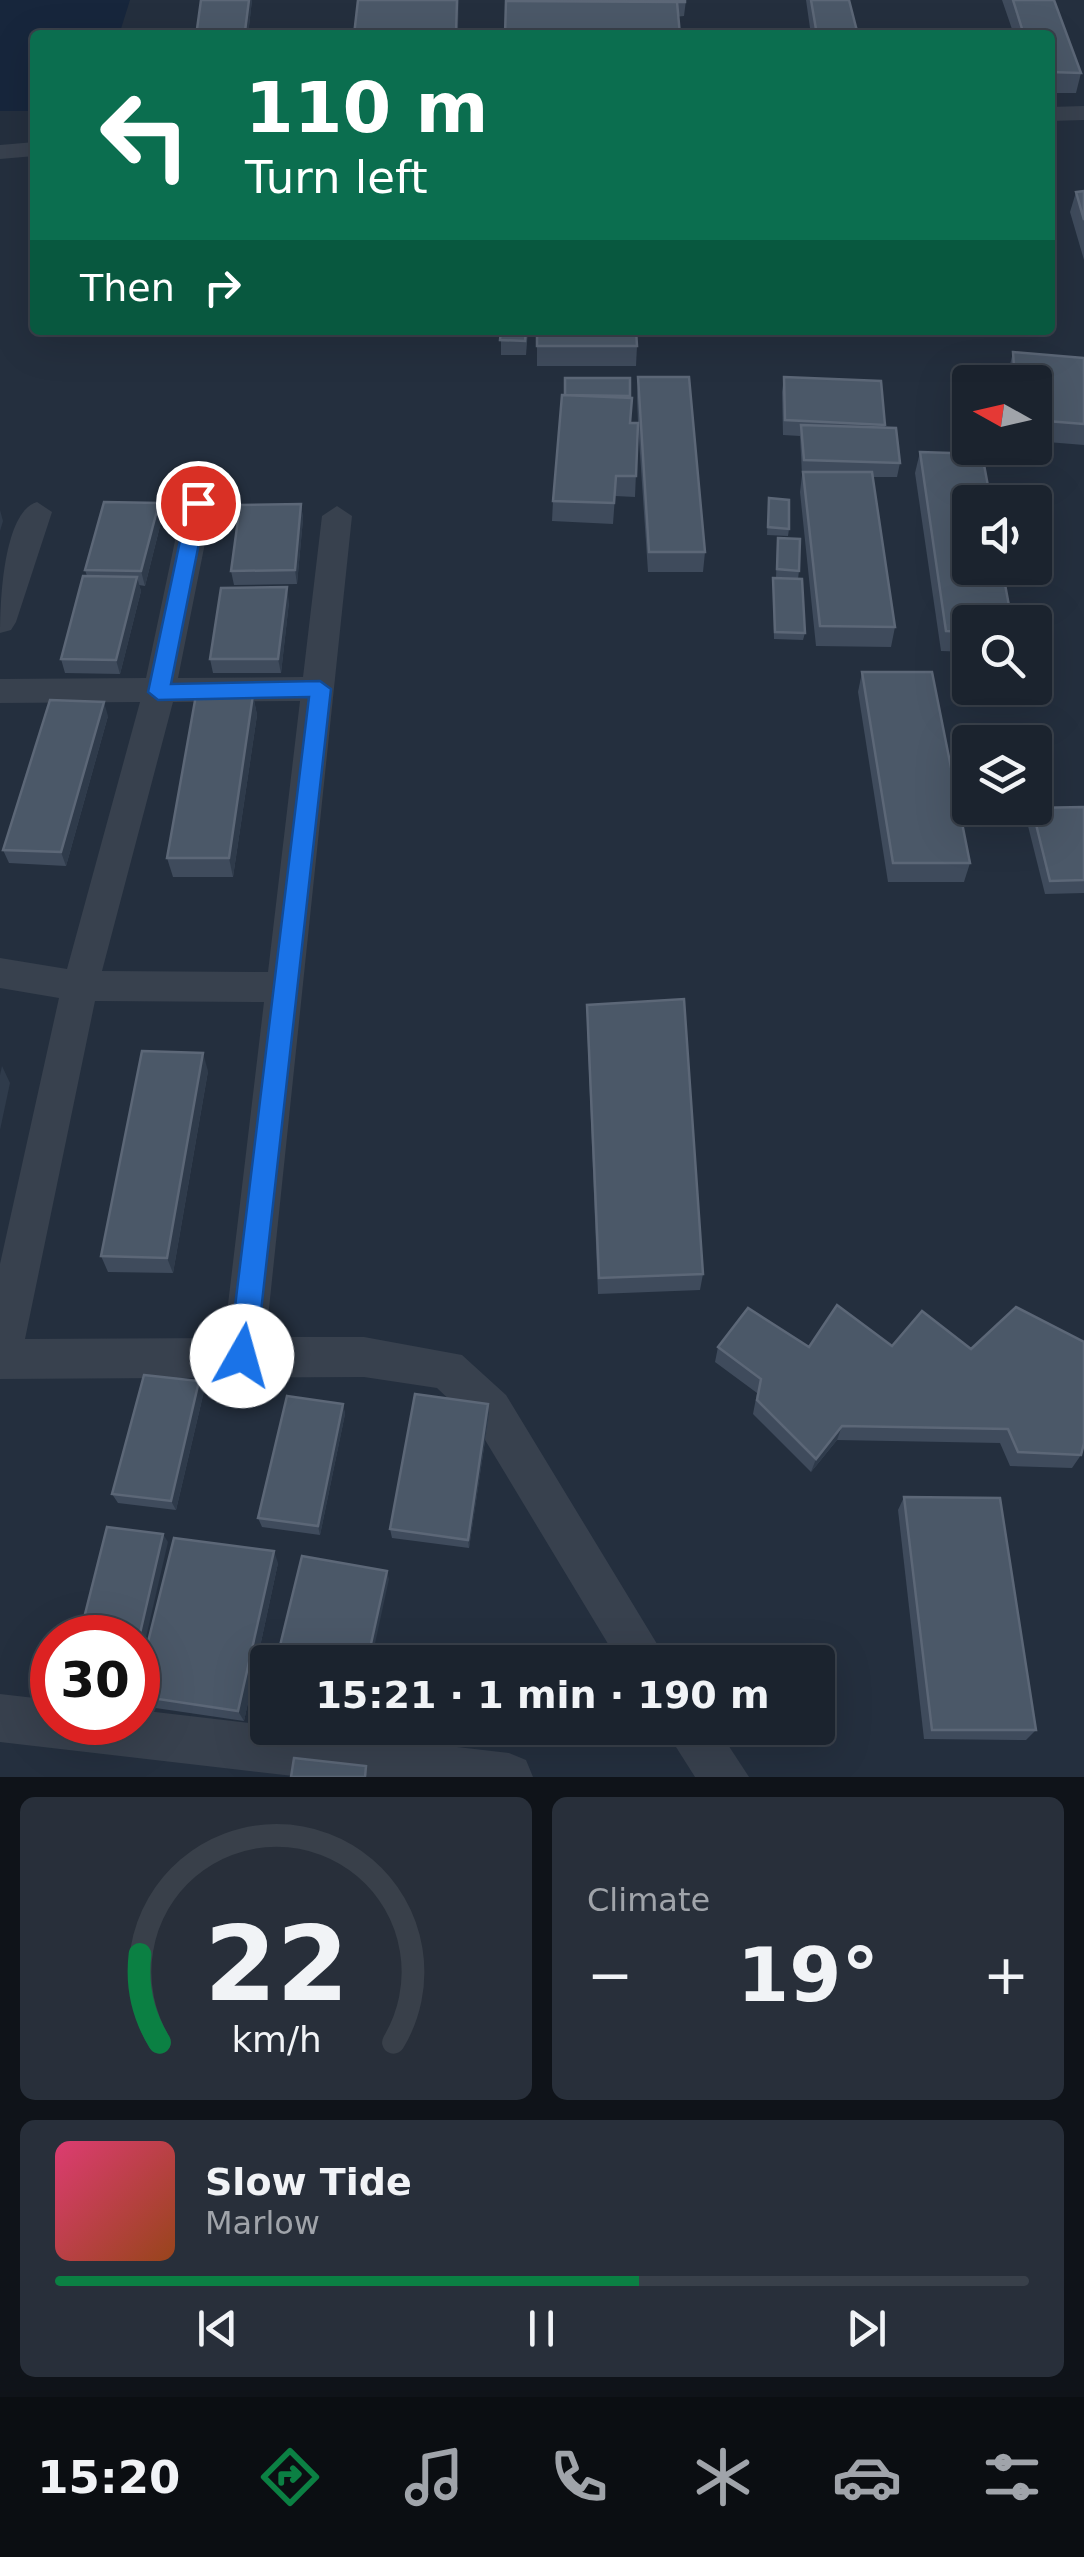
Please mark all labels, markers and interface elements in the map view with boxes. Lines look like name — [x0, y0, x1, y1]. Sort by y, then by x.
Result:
text: 110 m — [245, 67, 488, 149]
icon: left — [80, 70, 210, 200]
text: Turn left — [245, 151, 428, 204]
icon: right — [195, 260, 250, 315]
text: Then — [80, 266, 175, 310]
north arrow — [952, 365, 1052, 465]
map controls — [952, 365, 1052, 825]
pin — [156, 461, 241, 546]
icon: arrive — [171, 476, 226, 531]
button: sound — [952, 485, 1052, 585]
button: search — [952, 605, 1052, 705]
button: layers — [952, 725, 1052, 825]
position arrow — [190, 1304, 294, 1408]
speed limit sign: 30 — [30, 1615, 160, 1745]
text: 15:21 · 1 min · 190 m — [315, 1673, 770, 1717]
text: Climate — [587, 1881, 710, 1919]
text: 22 — [204, 1903, 348, 2025]
text: 19° — [737, 1931, 879, 2019]
text: − — [587, 1943, 633, 2007]
text: + — [983, 1943, 1029, 2007]
text: km/h — [231, 2019, 321, 2060]
text: Slow Tide — [205, 2160, 412, 2204]
text: Marlow — [205, 2204, 320, 2242]
icon: previous — [190, 2301, 245, 2356]
icon: pause — [514, 2301, 569, 2356]
icon: next — [839, 2301, 894, 2356]
icon: directions — [255, 2442, 325, 2512]
icon: music — [399, 2442, 469, 2512]
icon: phone — [544, 2442, 614, 2512]
icon: climate — [688, 2442, 758, 2512]
icon: car — [832, 2442, 902, 2512]
icon: filters — [977, 2442, 1047, 2512]
text: 15:20 — [37, 2451, 180, 2504]

